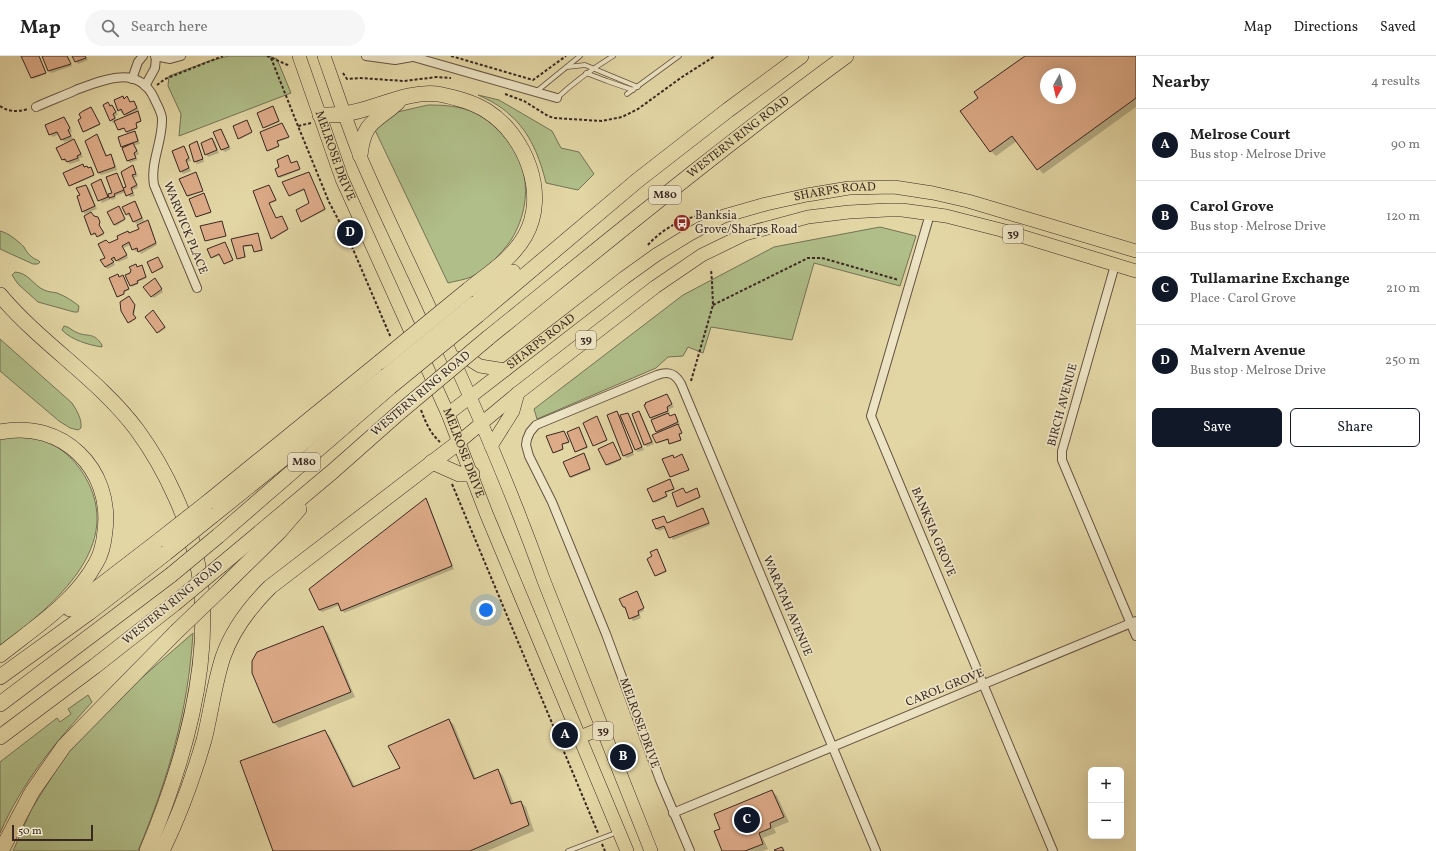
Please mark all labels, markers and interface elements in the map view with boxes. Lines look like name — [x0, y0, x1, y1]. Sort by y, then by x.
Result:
search box — [85, 10, 365, 46]
text: Map — [20, 15, 61, 41]
icon: search — [99, 17, 121, 39]
text: Search here — [131, 17, 208, 38]
text: Map — [1244, 18, 1272, 37]
text: Directions — [1294, 18, 1358, 37]
text: Saved — [1380, 18, 1416, 37]
north arrow — [1040, 68, 1076, 104]
text: Nearby — [1152, 71, 1210, 94]
text: 4 results — [1371, 73, 1420, 91]
street label: WESTERN RING ROAD — [684, 93, 793, 182]
street label: MELROSE DRIVE — [311, 109, 359, 203]
text: Melrose Court — [1190, 125, 1290, 146]
text: A — [1160, 136, 1170, 154]
text: 90 m — [1391, 136, 1420, 154]
text: Bus stop · Melrose Drive — [1190, 146, 1326, 164]
street label: WARWICK PLACE — [159, 179, 211, 277]
street label: SHARPS ROAD — [792, 179, 876, 206]
road number: M80 — [649, 186, 681, 204]
text: Carol Grove — [1190, 197, 1274, 218]
place label: Banksia Grove/Sharps Road — [695, 208, 798, 238]
text: B — [1161, 208, 1169, 226]
text: 120 m — [1386, 208, 1420, 226]
bus stop icon: Banksia Grove/Sharps Road — [672, 213, 692, 233]
pin: D — [337, 218, 363, 248]
text: Bus stop · Melrose Drive — [1190, 218, 1326, 236]
road number: 39 — [1003, 225, 1023, 243]
text: Tullamarine Exchange — [1190, 269, 1350, 290]
text: C — [1161, 280, 1169, 298]
text: 210 m — [1386, 280, 1420, 298]
text: Place · Carol Grove — [1190, 290, 1296, 308]
street label: SHARPS ROAD — [504, 310, 579, 373]
road number: 39 — [576, 331, 596, 349]
text: Malvern Avenue — [1190, 341, 1306, 362]
street label: WESTERN RING ROAD — [368, 347, 474, 440]
text: D — [1160, 352, 1170, 370]
text: 250 m — [1385, 352, 1420, 370]
street label: BIRCH AVENUE — [1044, 362, 1082, 448]
text: Bus stop · Melrose Drive — [1190, 362, 1326, 380]
street label: MELROSE DRIVE — [438, 406, 488, 500]
button: Save — [1152, 408, 1282, 447]
button: Share — [1290, 408, 1420, 447]
road number: M80 — [288, 453, 320, 471]
street label: BANKSIA GROVE — [907, 485, 959, 579]
street label: WARATAH AVENUE — [759, 553, 815, 659]
street label: WESTERN RING ROAD — [119, 557, 227, 649]
your location — [476, 600, 496, 620]
street label: CAROL GROVE — [903, 665, 987, 711]
street label: MELROSE DRIVE — [615, 676, 663, 770]
pin: A — [552, 720, 578, 750]
road number: 39 — [593, 722, 613, 740]
pin: B — [610, 742, 636, 772]
map controls — [1088, 767, 1124, 839]
button: + — [1088, 767, 1124, 803]
button: − — [1088, 803, 1124, 839]
pin: C — [734, 805, 760, 835]
scale bar — [12, 823, 93, 842]
text: 50 m — [18, 824, 42, 839]

